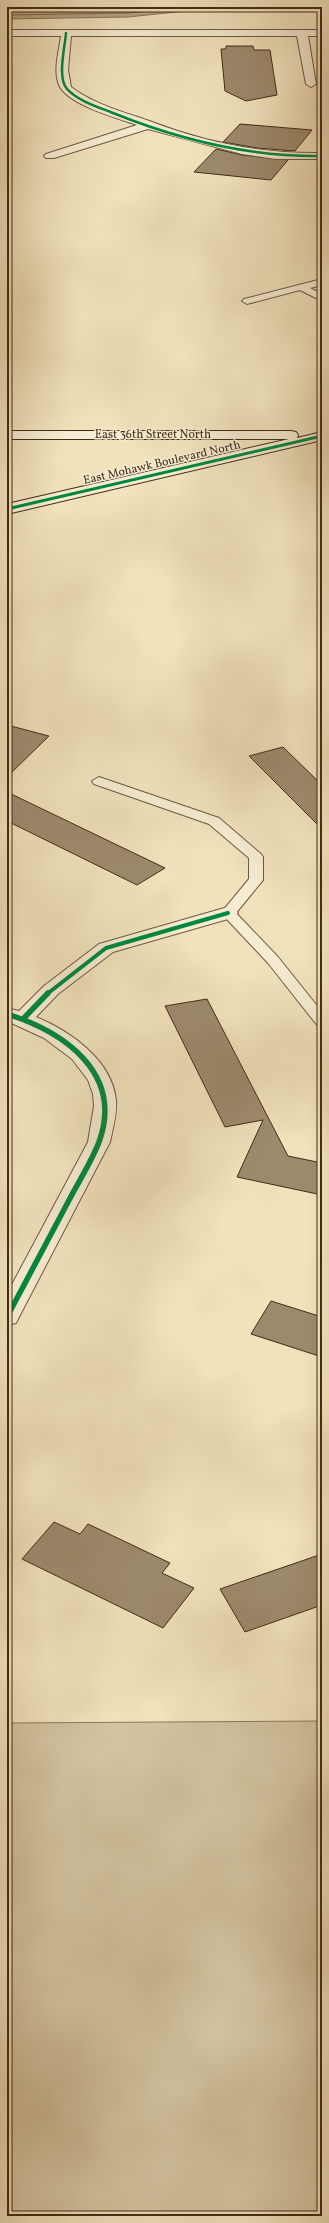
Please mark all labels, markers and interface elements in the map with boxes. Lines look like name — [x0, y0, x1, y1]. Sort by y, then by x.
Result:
street label: East 36th Street North — [95, 427, 211, 443]
street label: East Mohawk Boulevard North — [82, 437, 242, 489]

